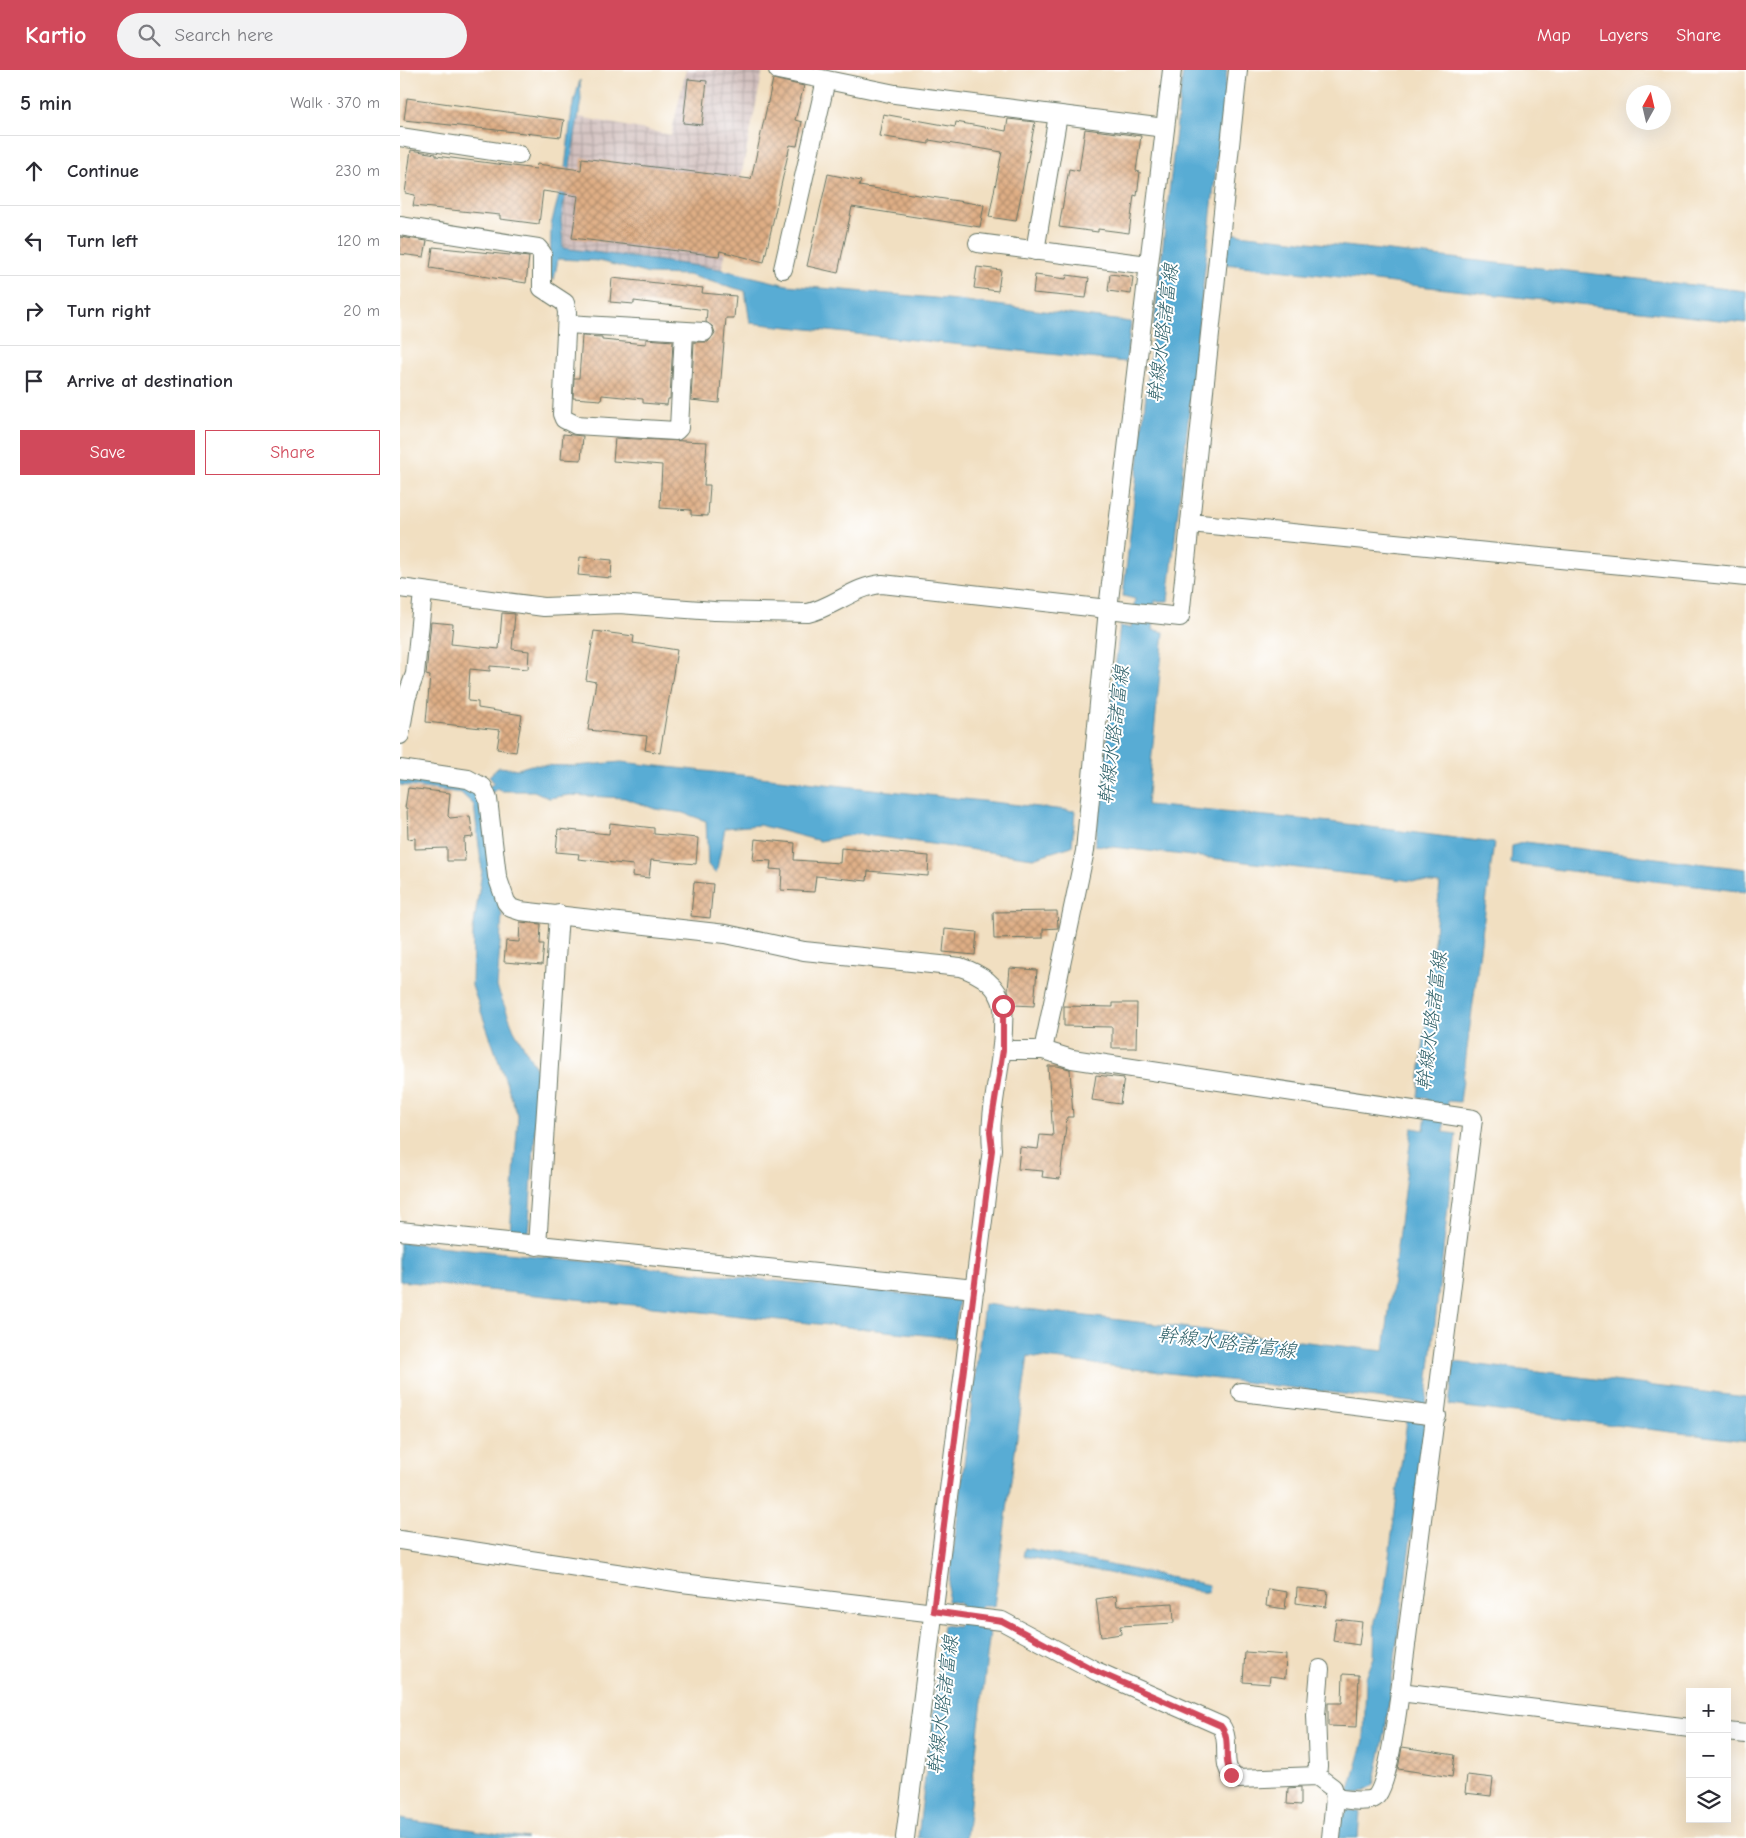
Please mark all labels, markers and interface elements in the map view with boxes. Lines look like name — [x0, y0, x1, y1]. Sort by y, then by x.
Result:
search box — [117, 13, 467, 58]
text: Kartio — [25, 21, 87, 49]
icon: search — [135, 21, 163, 49]
text: Search here — [175, 24, 273, 46]
text: Map — [1537, 25, 1571, 46]
text: Layers — [1599, 25, 1648, 46]
text: Share — [1676, 25, 1721, 46]
north arrow — [1626, 85, 1671, 130]
text: 5 min — [20, 91, 72, 115]
text: Walk · 370 m — [290, 94, 380, 112]
icon: ahead — [20, 157, 48, 185]
text: Continue — [67, 160, 139, 182]
text: 230 m — [335, 162, 380, 180]
icon: left — [20, 227, 48, 255]
text: Turn left — [67, 230, 138, 252]
text: 120 m — [337, 232, 380, 250]
water label: 幹線水路諸富線 — [1143, 261, 1183, 404]
icon: right — [20, 297, 48, 325]
text: Turn right — [67, 300, 151, 322]
text: 20 m — [343, 302, 380, 320]
icon: arrive — [20, 367, 48, 395]
text: Arrive at destination — [67, 370, 233, 392]
button: Save — [20, 430, 195, 475]
button: Share — [205, 430, 380, 475]
water label: 幹線水路諸富線 — [1094, 663, 1134, 806]
water label: 幹線水路諸富線 — [1412, 949, 1452, 1092]
route start — [992, 995, 1015, 1018]
water label: 幹線水路諸富線 — [1156, 1323, 1299, 1363]
water label: 幹線水路諸富線 — [923, 1633, 963, 1776]
map controls — [1686, 1688, 1731, 1823]
button: + — [1686, 1688, 1731, 1733]
button: − — [1686, 1733, 1731, 1778]
route end — [1220, 1764, 1243, 1787]
button: layers — [1686, 1778, 1731, 1823]

